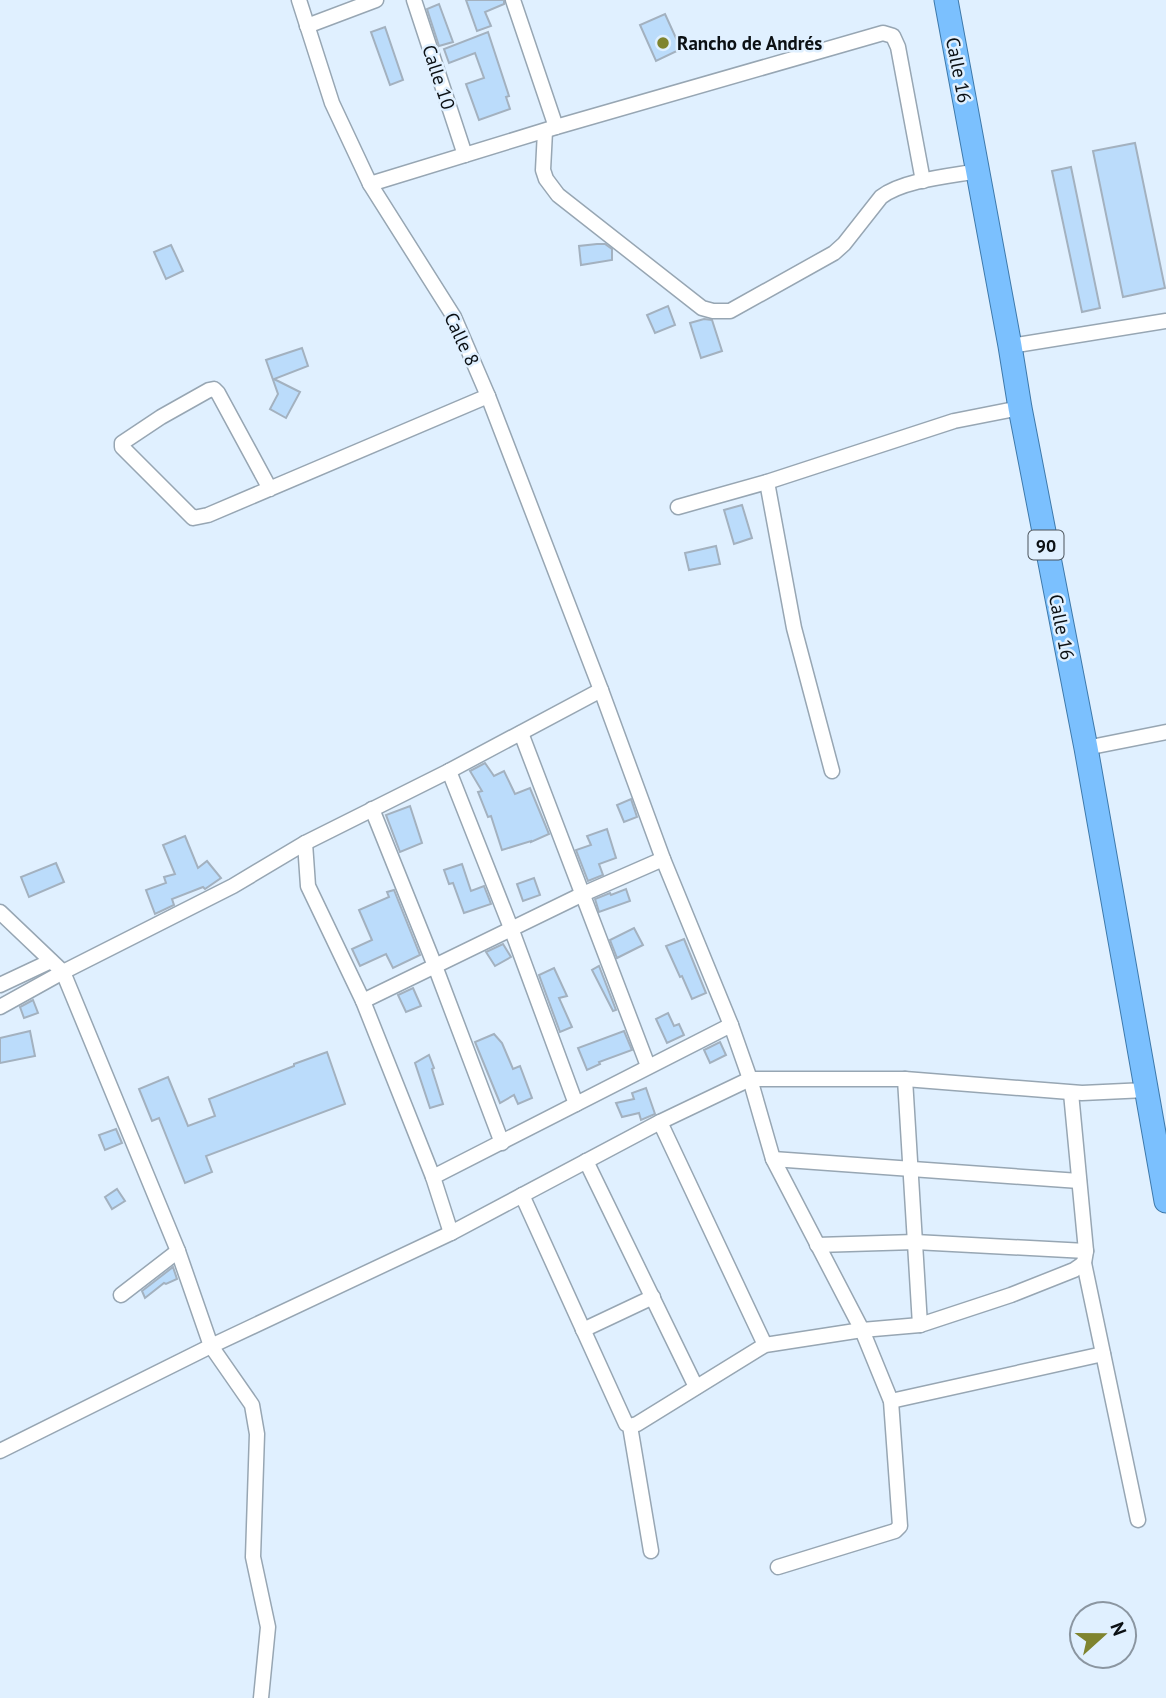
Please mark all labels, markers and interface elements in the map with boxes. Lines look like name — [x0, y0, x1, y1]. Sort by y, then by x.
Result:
place label: Rancho de Andrés — [677, 31, 822, 55]
marker: Rancho de Andrés — [655, 35, 671, 51]
street label: Calle 16 — [941, 35, 977, 105]
street label: Calle 10 — [417, 42, 461, 112]
street label: Calle 8 — [439, 308, 485, 370]
road number: 90 — [1028, 530, 1064, 560]
street label: Calle 16 — [1044, 592, 1080, 662]
north arrow — [1068, 1600, 1138, 1670]
text: N — [1105, 1619, 1132, 1639]

